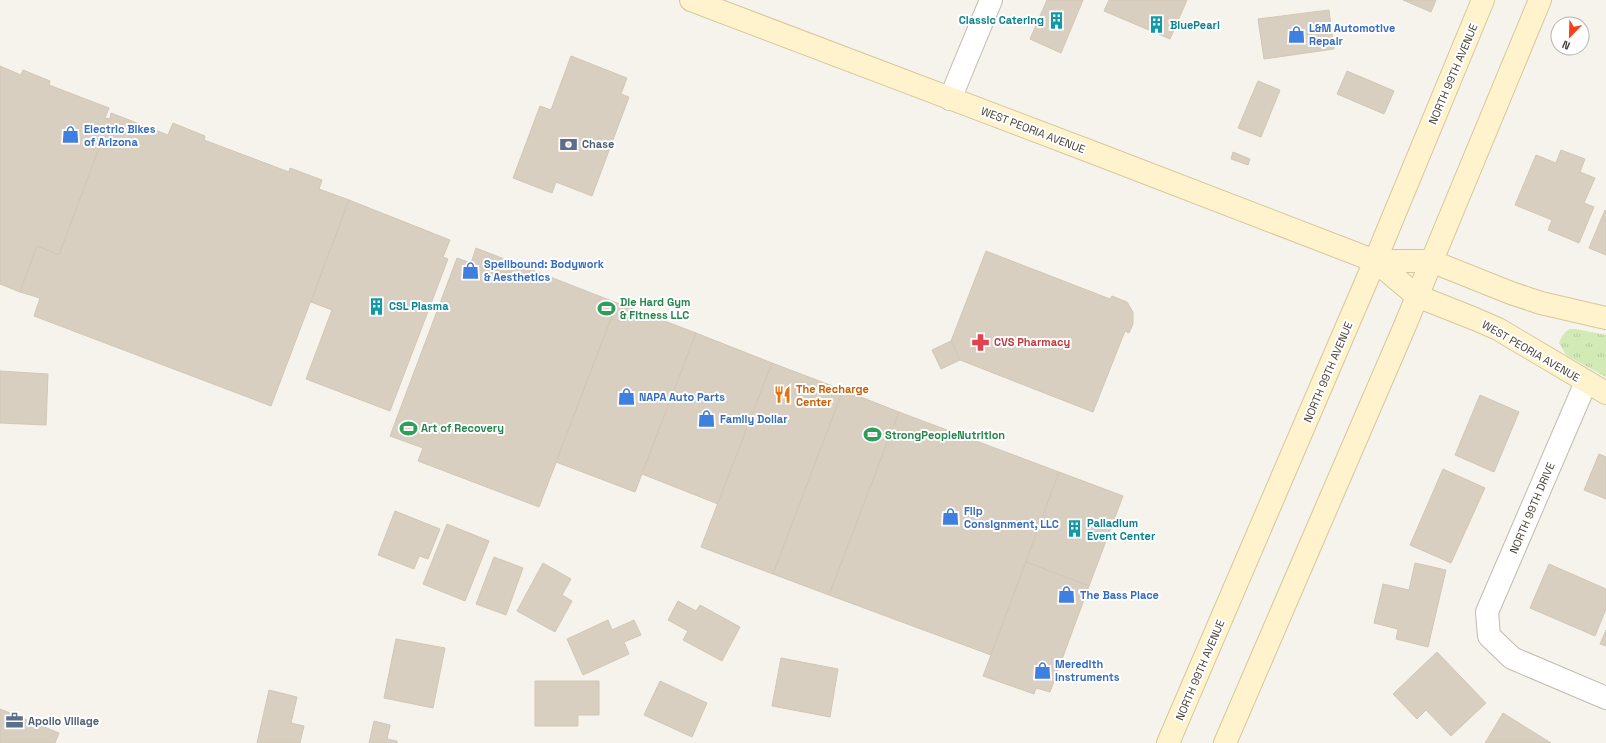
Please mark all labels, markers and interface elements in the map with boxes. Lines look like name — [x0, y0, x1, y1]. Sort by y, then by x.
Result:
building icon: Classic Catering — [1047, 10, 1067, 30]
place label: Classic Catering — [959, 13, 1044, 27]
building icon: BluePearl — [1147, 15, 1167, 35]
north arrow — [1550, 16, 1590, 56]
place label: BluePearl — [1170, 18, 1220, 32]
place label: L&M Automotive Repair — [1309, 21, 1395, 48]
street label: NORTH 99TH AVENUE — [1425, 22, 1481, 126]
shop icon: L&M Automotive Repair — [1286, 24, 1306, 44]
text: N — [1560, 37, 1572, 53]
street label: WEST PEORIA AVENUE — [979, 104, 1087, 156]
place label: Electric Bikes of Arizona — [84, 122, 156, 149]
shop icon: Electric Bikes of Arizona — [61, 125, 81, 145]
bank icon: Chase — [559, 134, 579, 154]
place label: Chase — [582, 137, 614, 151]
place label: Spellbound: Bodywork & Aesthetics — [484, 257, 605, 284]
shop icon: Spellbound: Bodywork & Aesthetics — [461, 260, 481, 280]
place label: Die Hard Gym & Fitness LLC — [620, 295, 690, 322]
building icon: CSL Plasma — [366, 296, 386, 316]
sports icon: Die Hard Gym & Fitness LLC — [597, 298, 617, 318]
place label: CSL Plasma — [389, 299, 449, 313]
street label: WEST PEORIA AVENUE — [1480, 317, 1582, 385]
street label: NORTH 99TH AVENUE — [1300, 320, 1356, 424]
pharmacy icon: CVS Pharmacy — [971, 332, 991, 352]
place label: CVS Pharmacy — [994, 335, 1070, 349]
place label: The Recharge Center — [796, 382, 869, 409]
restaurant icon: The Recharge Center — [773, 385, 793, 405]
shop icon: NAPA Auto Parts — [616, 387, 636, 407]
place label: NAPA Auto Parts — [639, 390, 725, 404]
shop icon: Family Dollar — [697, 409, 717, 429]
place label: Family Dollar — [720, 412, 788, 426]
sports icon: Art of Recovery — [398, 418, 418, 438]
place label: Art of Recovery — [421, 421, 504, 435]
sports icon: StrongPeopleNutrition — [862, 425, 882, 445]
place label: StrongPeopleNutrition — [885, 428, 1005, 442]
street label: NORTH 99TH DRIVE — [1506, 460, 1558, 556]
place label: Flip Consignment, LLC — [964, 504, 1059, 531]
shop icon: Flip Consignment, LLC — [941, 507, 961, 527]
place label: Palladium Event Center — [1087, 516, 1156, 543]
building icon: Palladium Event Center — [1064, 519, 1084, 539]
shop icon: The Bass Place — [1057, 585, 1077, 605]
place label: The Bass Place — [1080, 588, 1159, 602]
street label: NORTH 99TH AVENUE — [1172, 618, 1228, 722]
place label: Meredith Instruments — [1055, 657, 1120, 684]
shop icon: Meredith Instruments — [1032, 660, 1052, 680]
office icon: Apollo Village — [5, 711, 25, 731]
place label: Apollo Village — [28, 714, 99, 728]

